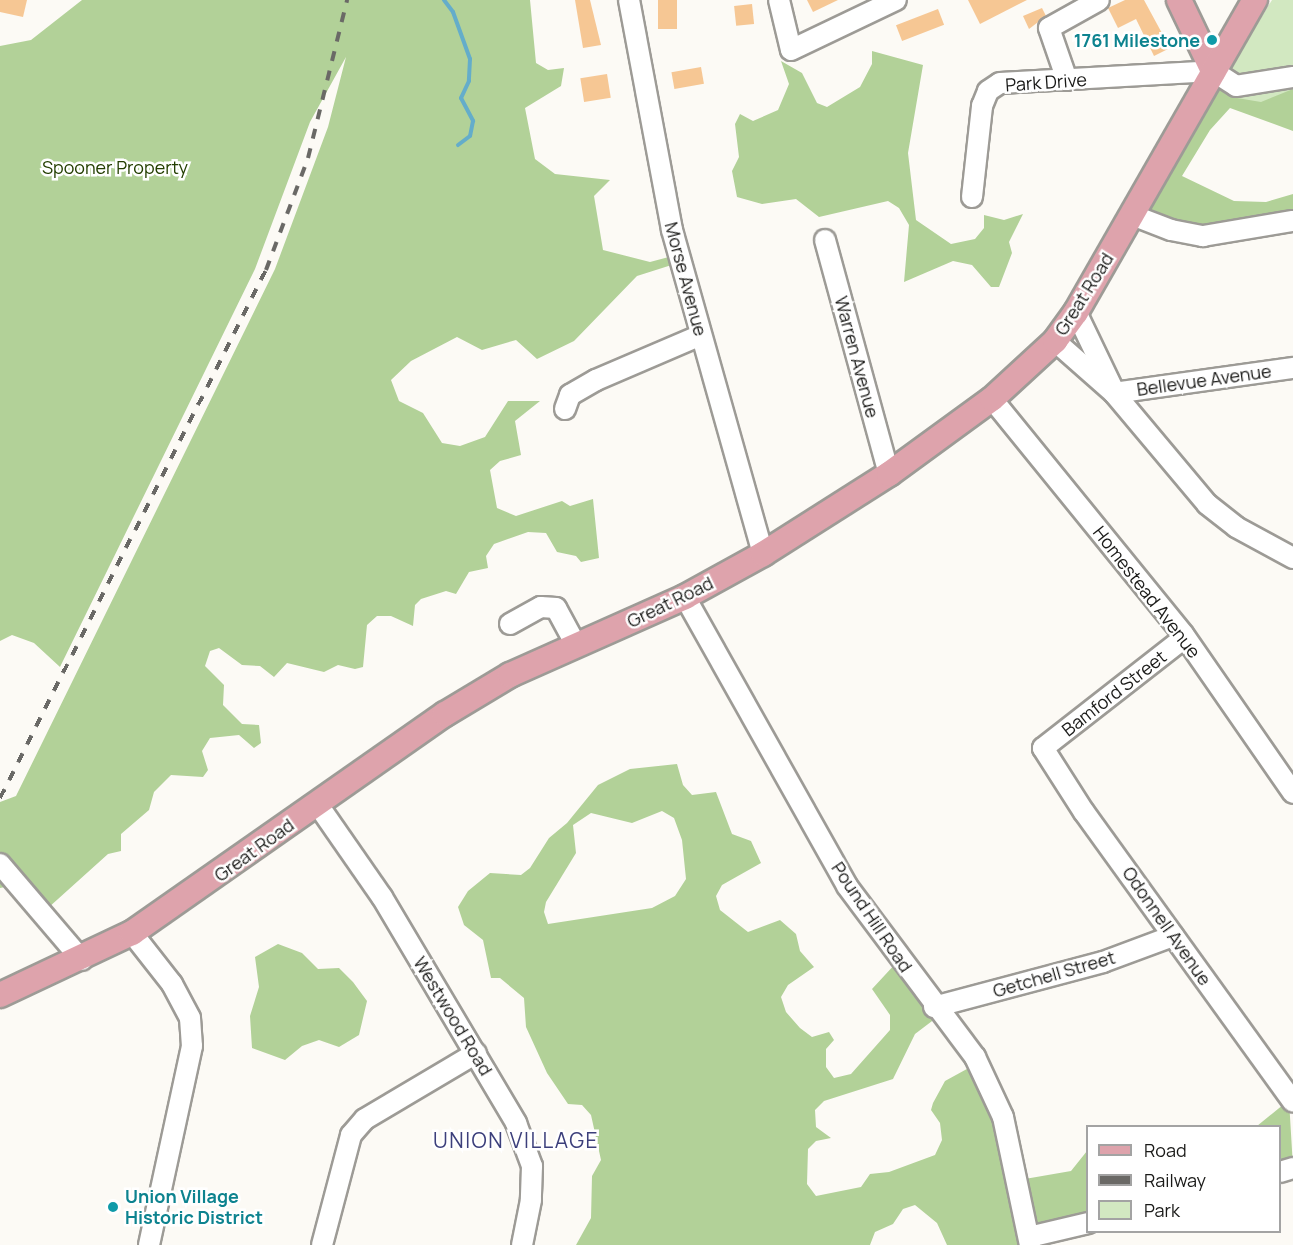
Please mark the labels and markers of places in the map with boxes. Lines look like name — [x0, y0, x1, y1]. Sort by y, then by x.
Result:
place label: 1761 Milestone — [1074, 29, 1200, 51]
marker: 1761 Milestone — [1205, 33, 1219, 47]
place label: Union Village Historic District — [125, 1186, 263, 1228]
marker: Union Village Historic District — [106, 1200, 120, 1214]

